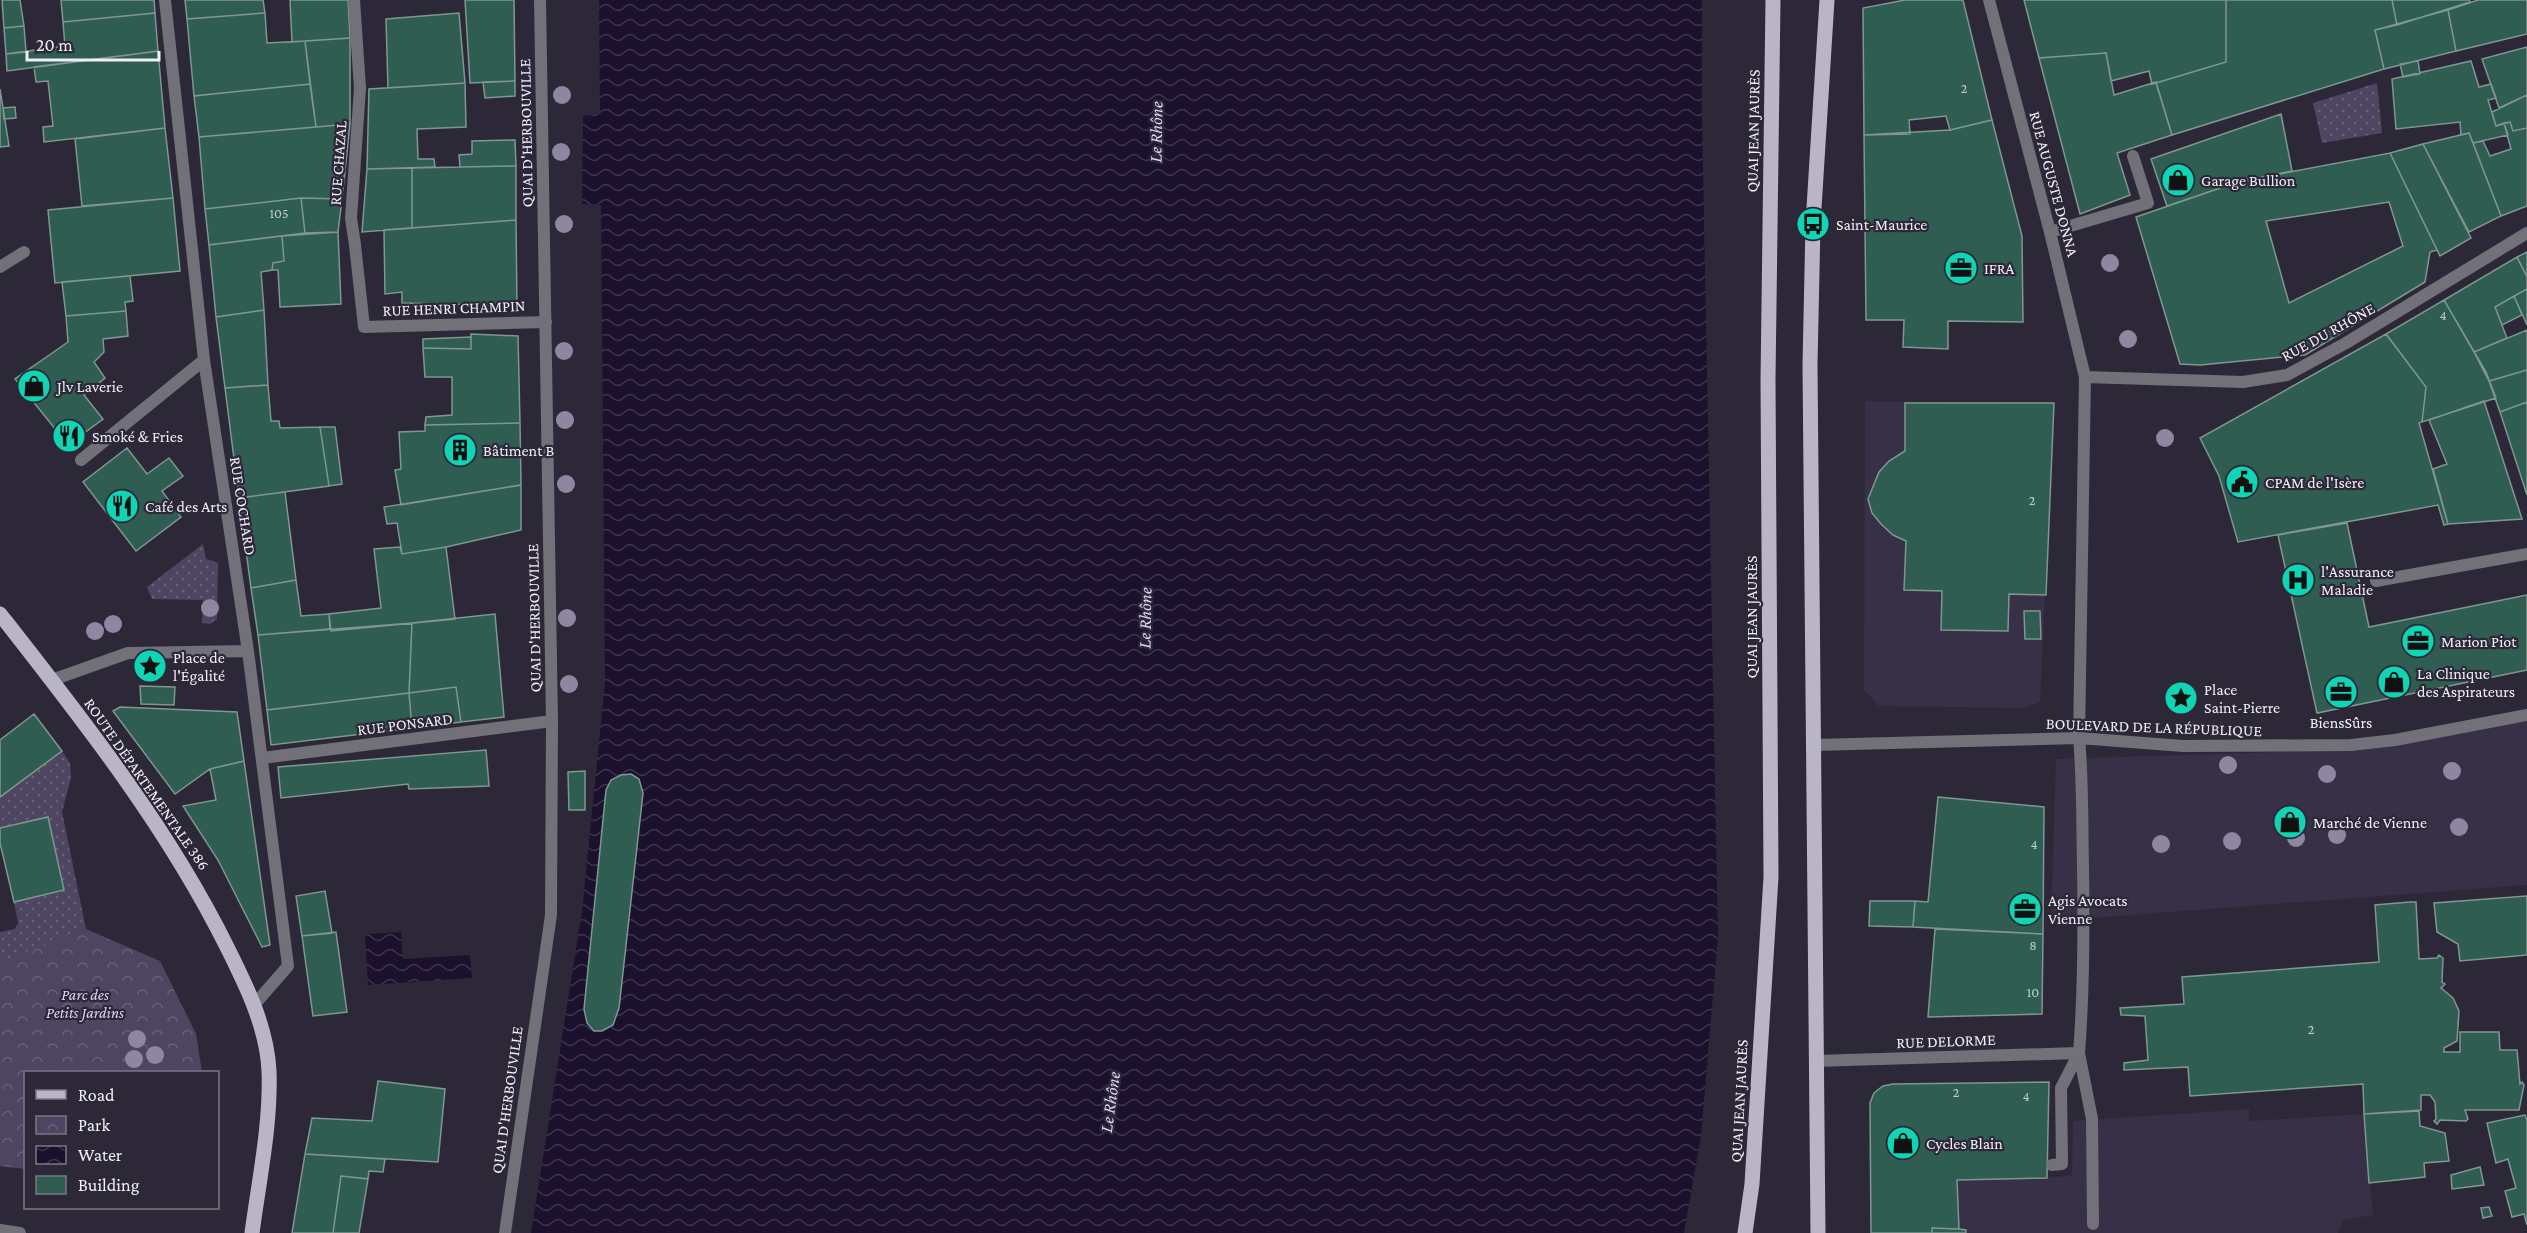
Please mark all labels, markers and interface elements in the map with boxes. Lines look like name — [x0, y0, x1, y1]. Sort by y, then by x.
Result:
scale bar — [27, 24, 159, 62]
text: 20 m — [36, 35, 73, 55]
street label: QUAI D'HERBOUVILLE — [516, 58, 536, 207]
street label: QUAI JEAN JAURÈS — [1743, 69, 1764, 193]
house number: 2 — [1961, 80, 1968, 96]
water label: Le Rhône — [1145, 101, 1167, 163]
street label: RUE AUGUSTE DONNA — [2026, 109, 2082, 259]
street label: RUE CHAZAL — [327, 120, 349, 206]
shop icon: Garage Bullion — [2160, 162, 2196, 198]
place label: Garage Bullion — [2201, 172, 2296, 190]
house number: 105 — [269, 205, 289, 221]
bus stop icon: Saint-Maurice — [1795, 206, 1831, 242]
place label: Saint-Maurice — [1836, 216, 1927, 233]
office icon: IFRA — [1943, 250, 1979, 286]
place label: IFRA — [1984, 260, 2015, 277]
street label: RUE HENRI CHAMPIN — [382, 297, 526, 319]
street label: RUE DU RHÔNE — [2278, 299, 2378, 365]
house number: 4 — [2439, 307, 2447, 323]
shop icon: Jlv Laverie — [16, 368, 52, 404]
place label: Jlv Laverie — [55, 378, 123, 396]
restaurant icon: Smoké & Fries — [51, 418, 87, 454]
place label: Smoké & Fries — [92, 428, 183, 445]
building icon: Bâtiment B — [442, 432, 478, 468]
place label: Bâtiment B — [483, 442, 554, 459]
street label: RUE COCHARD — [227, 456, 259, 556]
public building icon: CPAM de l'Isère — [2224, 464, 2260, 500]
place label: CPAM de l'Isère — [2265, 474, 2364, 491]
restaurant icon: Café des Arts — [104, 488, 140, 524]
house number: 2 — [2029, 492, 2036, 508]
place label: Café des Arts — [145, 498, 227, 515]
street label: QUAI D'HERBOUVILLE — [524, 543, 544, 692]
street label: QUAI JEAN JAURÈS — [1743, 555, 1761, 679]
hospital icon: l'Assurance Maladie — [2280, 562, 2316, 598]
place label: l'Assurance Maladie — [2321, 563, 2394, 598]
water label: Le Rhône — [1134, 587, 1156, 649]
office icon: Marion Piot — [2400, 623, 2436, 659]
place label: Marion Piot — [2441, 633, 2517, 650]
place icon: Place de l'Égalité — [132, 648, 168, 684]
place label: Place de l'Égalité — [173, 649, 225, 685]
shop icon: La Clinique des Aspirateurs — [2376, 664, 2412, 700]
place label: La Clinique des Aspirateurs — [2417, 665, 2515, 701]
office icon: BiensSûrs — [2323, 674, 2359, 710]
place icon: Place Saint-Pierre — [2163, 680, 2199, 716]
place label: Place Saint-Pierre — [2204, 681, 2280, 716]
street label: ROUTE DÉPARTEMENTALE 386 — [81, 695, 213, 873]
street label: RUE PONSARD — [356, 710, 454, 738]
place label: BiensSûrs — [2310, 714, 2372, 731]
street label: BOULEVARD DE LA RÉPUBLIQUE — [2046, 715, 2263, 739]
shop icon: Marché de Vienne — [2272, 804, 2308, 840]
place label: Marché de Vienne — [2313, 814, 2427, 831]
house number: 4 — [2030, 836, 2038, 852]
office icon: Agis Avocats Vienne — [2007, 891, 2043, 927]
place label: Agis Avocats Vienne — [2048, 892, 2128, 927]
house number: 8 — [2029, 937, 2037, 953]
house number: 10 — [2027, 984, 2039, 1000]
park label: Parc des Petits Jardins — [46, 986, 124, 1022]
house number: 2 — [2308, 1021, 2315, 1037]
street label: QUAI D'HERBOUVILLE — [488, 1025, 526, 1175]
street label: RUE DELORME — [1896, 1031, 1996, 1051]
street label: QUAI JEAN JAURÈS — [1727, 1039, 1752, 1163]
water label: Le Rhône — [1096, 1070, 1124, 1134]
legend — [24, 1071, 219, 1209]
house number: 2 — [1953, 1084, 1960, 1100]
text: Road — [78, 1085, 115, 1105]
house number: 4 — [2022, 1088, 2030, 1104]
text: Park — [78, 1115, 110, 1135]
shop icon: Cycles Blain — [1885, 1125, 1921, 1161]
place label: Cycles Blain — [1926, 1135, 2003, 1153]
text: Water — [78, 1145, 123, 1165]
text: Building — [78, 1175, 140, 1195]

